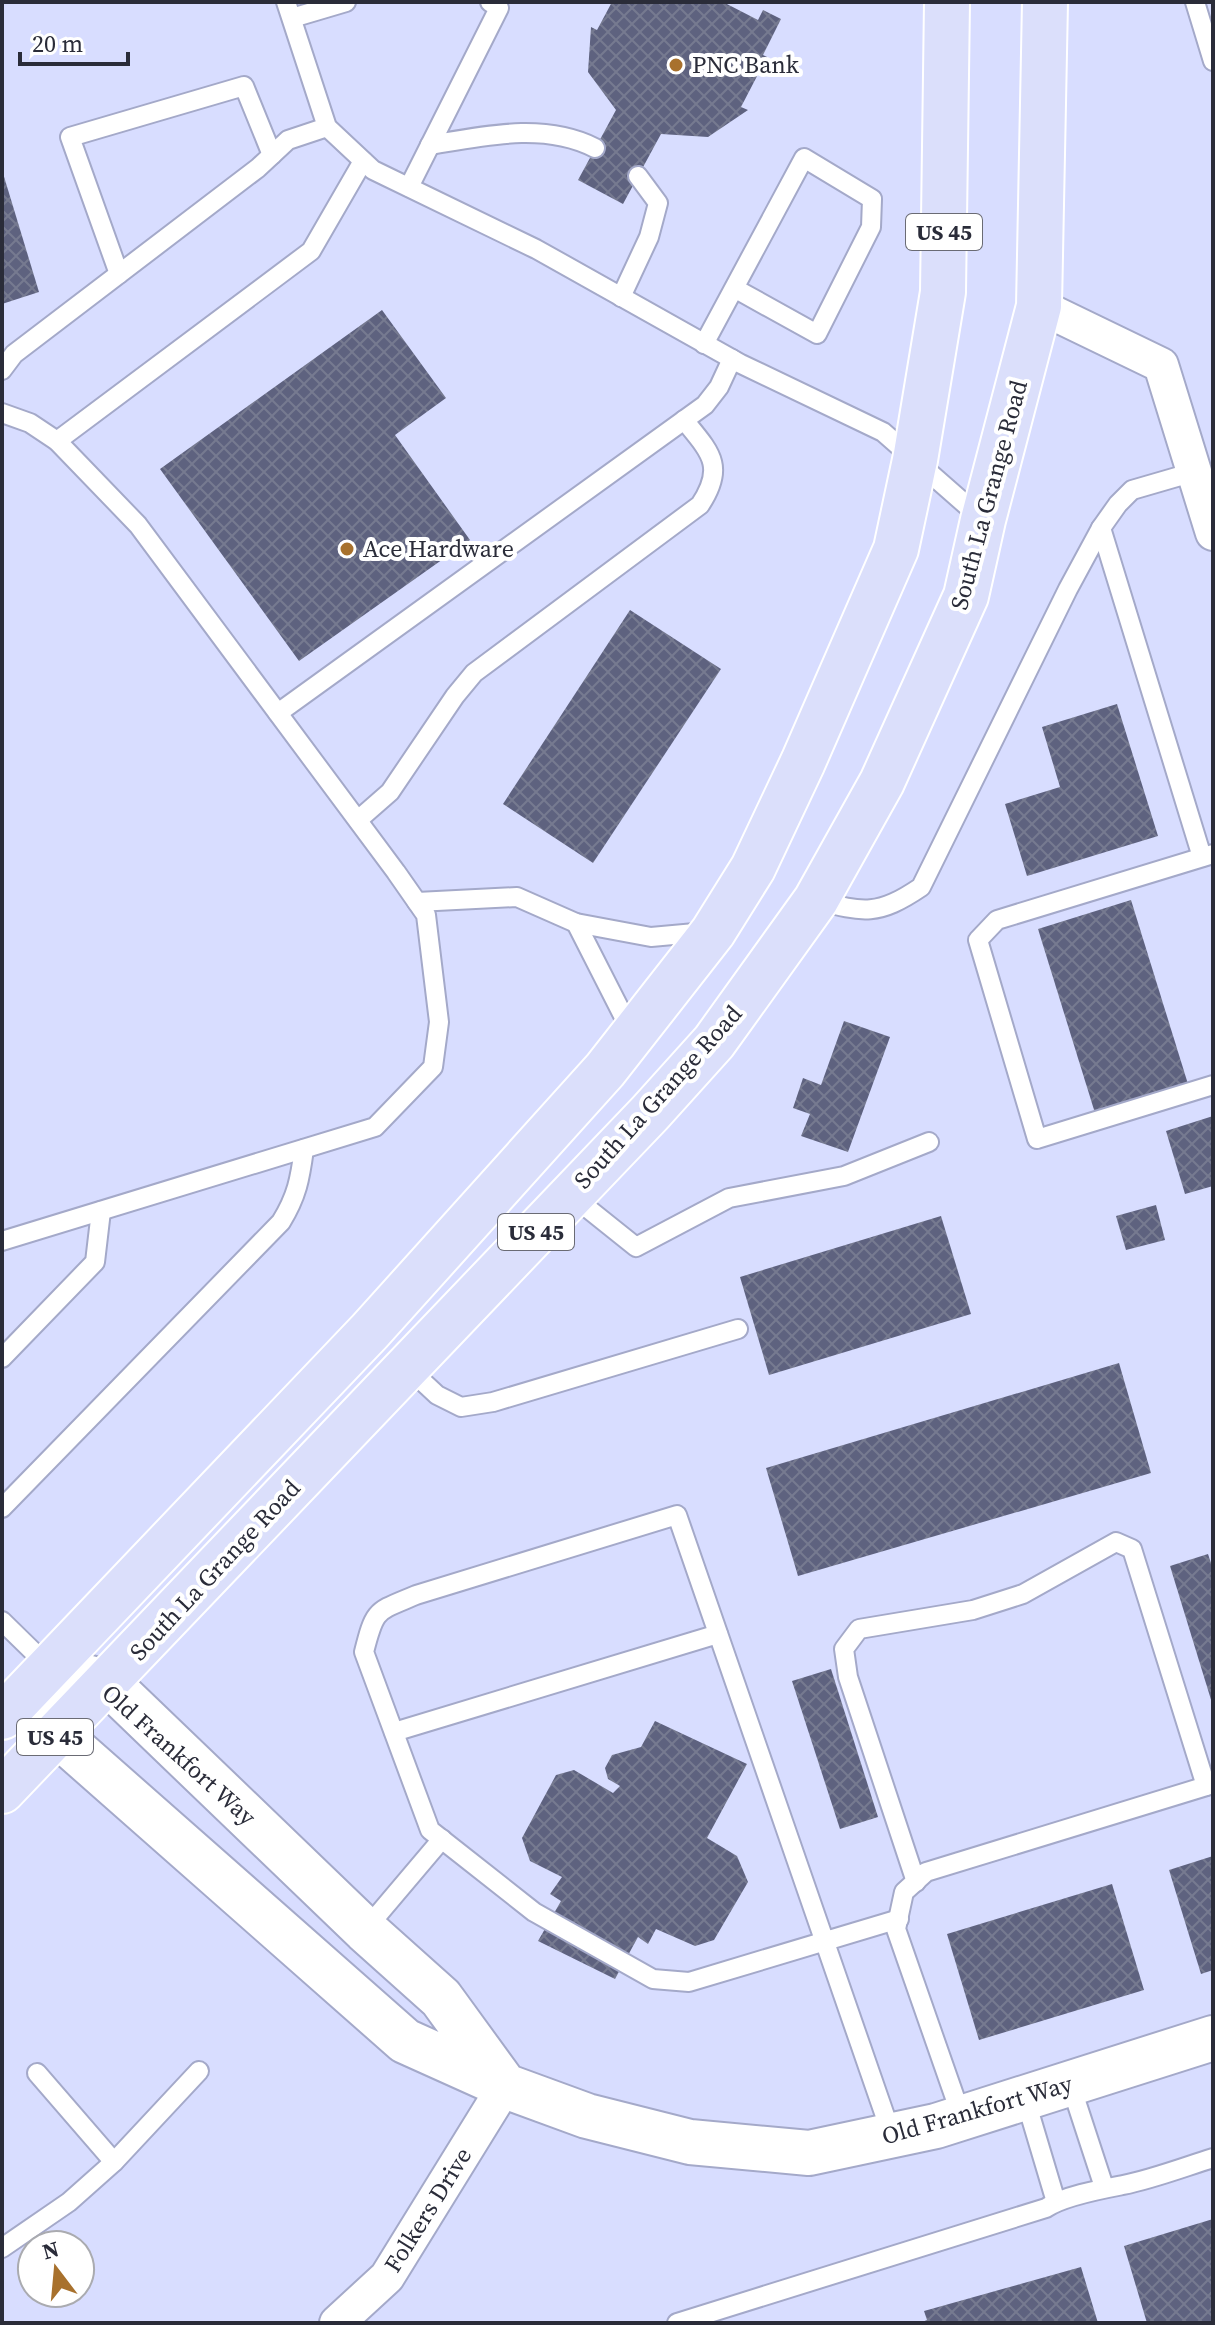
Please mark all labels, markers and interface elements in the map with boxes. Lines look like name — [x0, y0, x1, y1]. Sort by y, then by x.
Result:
scale bar — [20, 16, 128, 66]
text: 20 m — [32, 27, 83, 60]
place label: PNC Bank — [692, 48, 800, 81]
marker: PNC Bank — [667, 56, 685, 74]
road number: US 45 — [906, 214, 982, 250]
street label: South La Grange Road — [942, 376, 1035, 613]
place label: Ace Hardware — [363, 532, 514, 565]
marker: Ace Hardware — [338, 540, 356, 558]
street label: South La Grange Road — [566, 997, 749, 1196]
road number: US 45 — [498, 1214, 574, 1250]
street label: South La Grange Road — [122, 1472, 308, 1667]
street label: Old Frankfort Way — [95, 1677, 264, 1833]
road number: US 45 — [17, 1719, 93, 1755]
street label: Old Frankfort Way — [878, 2066, 1077, 2152]
street label: Folkers Drive — [376, 2141, 479, 2279]
north arrow — [16, 2229, 96, 2309]
text: N — [39, 2233, 62, 2266]

